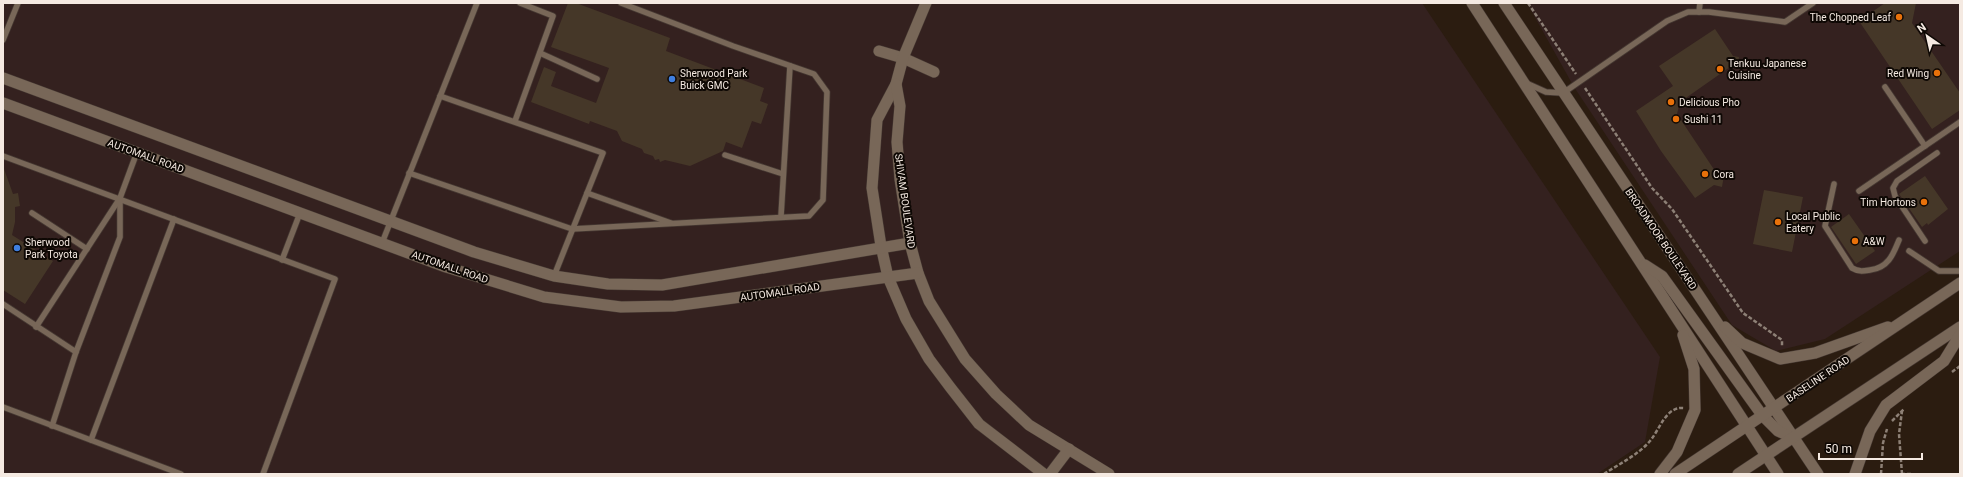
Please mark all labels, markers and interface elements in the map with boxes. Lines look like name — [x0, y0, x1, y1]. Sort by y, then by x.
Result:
place label: The Chopped Leaf — [1810, 12, 1892, 23]
marker: The Chopped Leaf — [1894, 12, 1904, 22]
north arrow — [1907, 16, 1947, 56]
text: N — [1915, 20, 1929, 36]
place label: Tenkuu Japanese Cuisine — [1728, 58, 1806, 81]
marker: Tenkuu Japanese Cuisine — [1715, 64, 1725, 74]
place label: Sherwood Park Buick GMC — [680, 68, 748, 91]
place label: Red Wing — [1887, 68, 1929, 79]
marker: Red Wing — [1932, 68, 1942, 78]
marker: Sherwood Park Buick GMC — [667, 74, 677, 84]
marker: Delicious Pho — [1666, 97, 1676, 107]
place label: Delicious Pho — [1679, 97, 1740, 108]
marker: Sushi 11 — [1671, 114, 1681, 124]
place label: Sushi 11 — [1684, 114, 1722, 125]
street label: AUTOMALL ROAD — [106, 137, 186, 175]
street label: SHIVAM BOULEVARD — [893, 153, 917, 249]
marker: Cora — [1700, 169, 1710, 179]
place label: Cora — [1713, 169, 1734, 180]
street label: BROADMOOR BOULEVARD — [1623, 186, 1699, 292]
place label: Tim Hortons — [1860, 197, 1916, 208]
marker: Tim Hortons — [1919, 197, 1929, 207]
place label: Local Public Eatery — [1786, 211, 1840, 234]
marker: Local Public Eatery — [1773, 217, 1783, 227]
marker: A&W — [1850, 236, 1860, 246]
place label: A&W — [1863, 236, 1885, 247]
place label: Sherwood Park Toyota — [25, 237, 78, 260]
marker: Sherwood Park Toyota — [12, 243, 22, 253]
street label: AUTOMALL ROAD — [410, 249, 490, 285]
street label: AUTOMALL ROAD — [739, 281, 821, 303]
street label: BASELINE ROAD — [1784, 354, 1852, 404]
scale bar — [1819, 435, 1922, 461]
text: 50 m — [1825, 442, 1852, 456]

